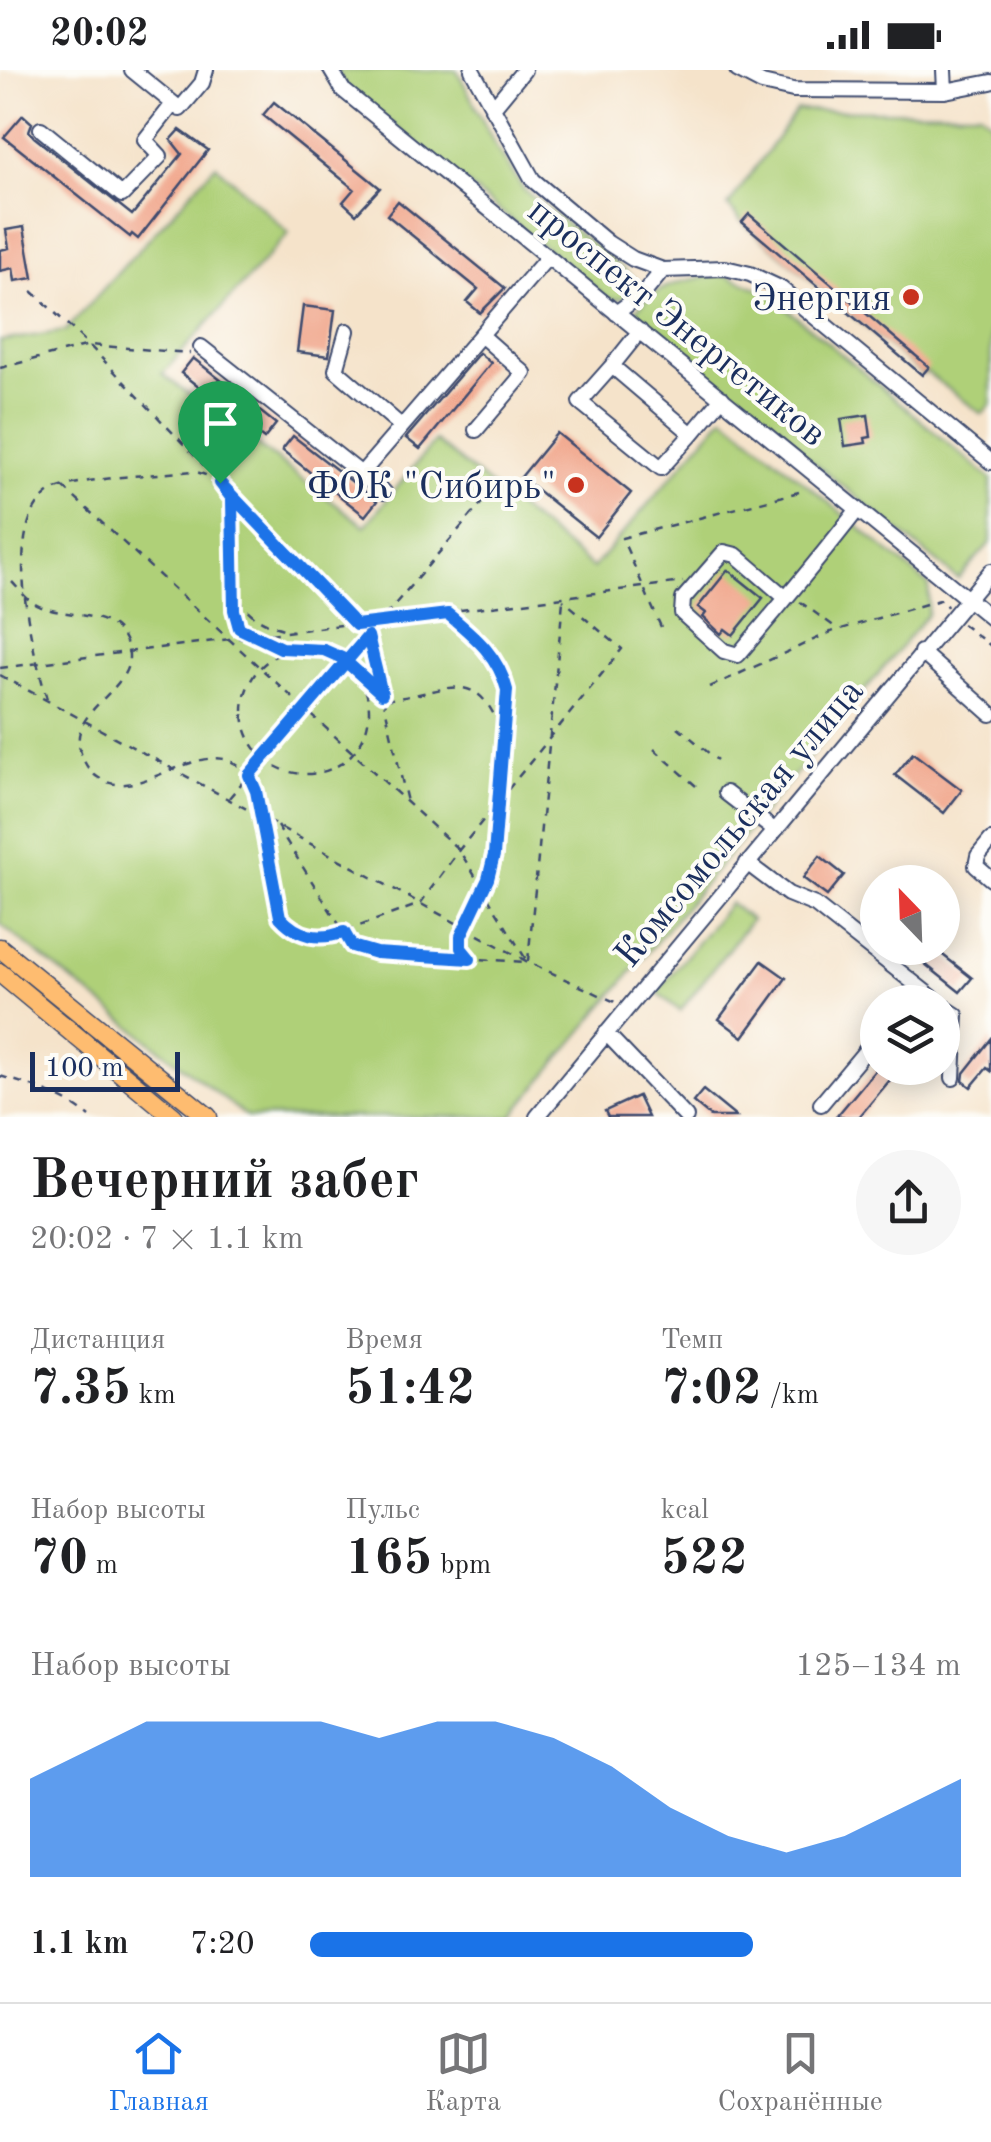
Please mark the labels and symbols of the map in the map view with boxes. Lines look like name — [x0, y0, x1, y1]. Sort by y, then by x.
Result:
street label: проспект Энергетиков — [520, 192, 832, 455]
place label: Энергия — [752, 281, 891, 319]
marker: Энергия — [900, 286, 922, 308]
pin — [178, 381, 263, 484]
place label: ФОК "Сибирь" — [307, 469, 556, 507]
marker: ФОК "Сибирь" — [565, 474, 587, 496]
street label: Комсомольская улица — [609, 672, 872, 975]
north arrow — [860, 865, 960, 965]
scale bar — [30, 1047, 180, 1091]

